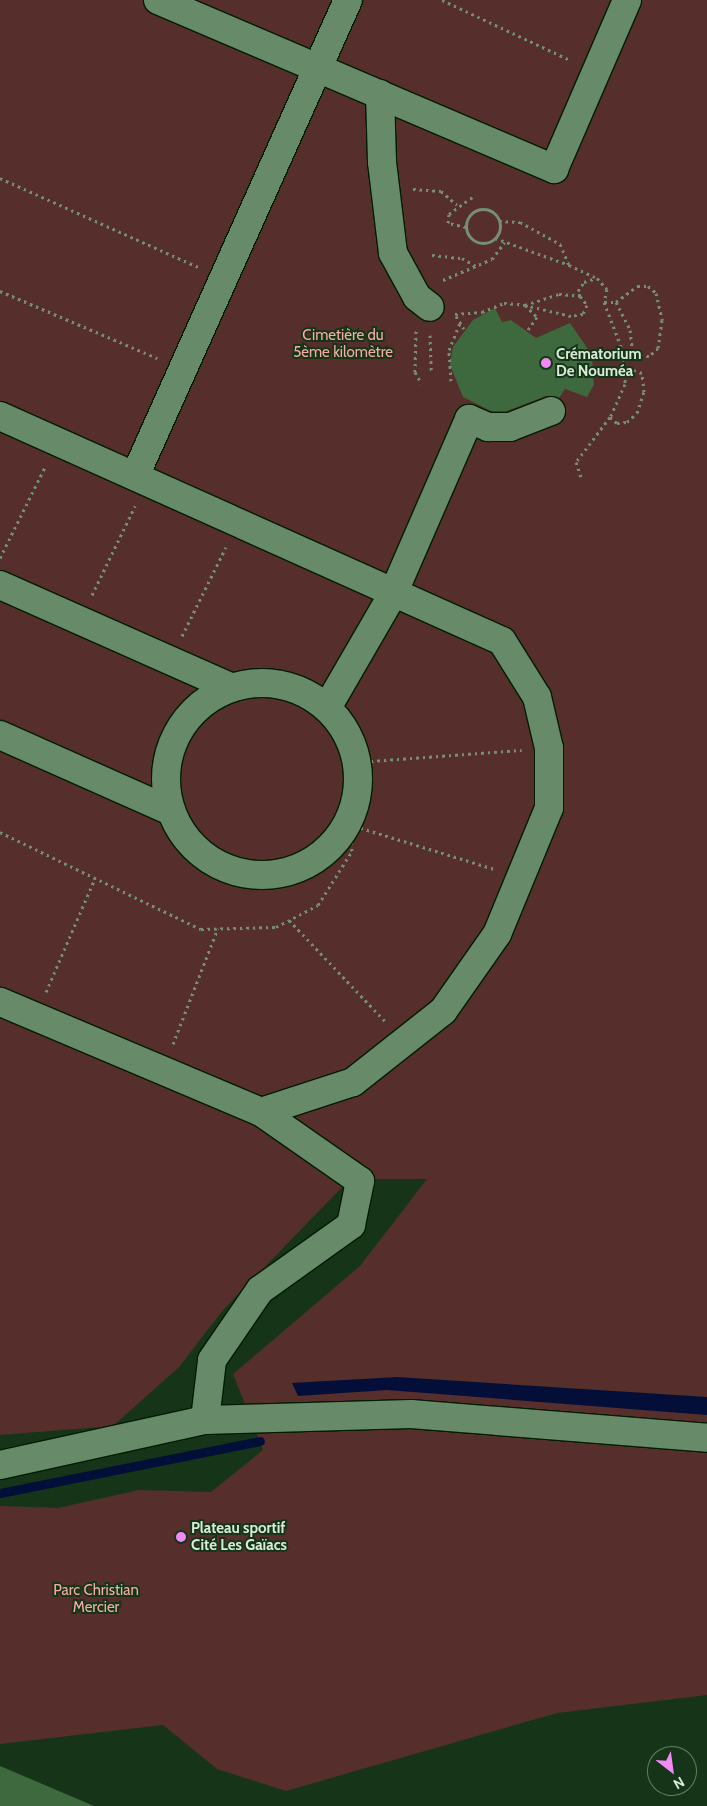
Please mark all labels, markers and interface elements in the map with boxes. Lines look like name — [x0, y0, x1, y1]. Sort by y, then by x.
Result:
park label: Cimetière du 5ème kilomètre — [293, 326, 393, 361]
place label: Crématorium De Nouméa — [556, 345, 642, 380]
marker: Crématorium De Nouméa — [540, 357, 552, 369]
place label: Plateau sportif Cité Les Gaïacs — [191, 1519, 287, 1554]
marker: Plateau sportif Cité Les Gaïacs — [175, 1531, 187, 1543]
park label: Parc Christian Mercier — [53, 1581, 139, 1616]
north arrow — [647, 1746, 697, 1796]
text: N — [670, 1773, 688, 1793]

